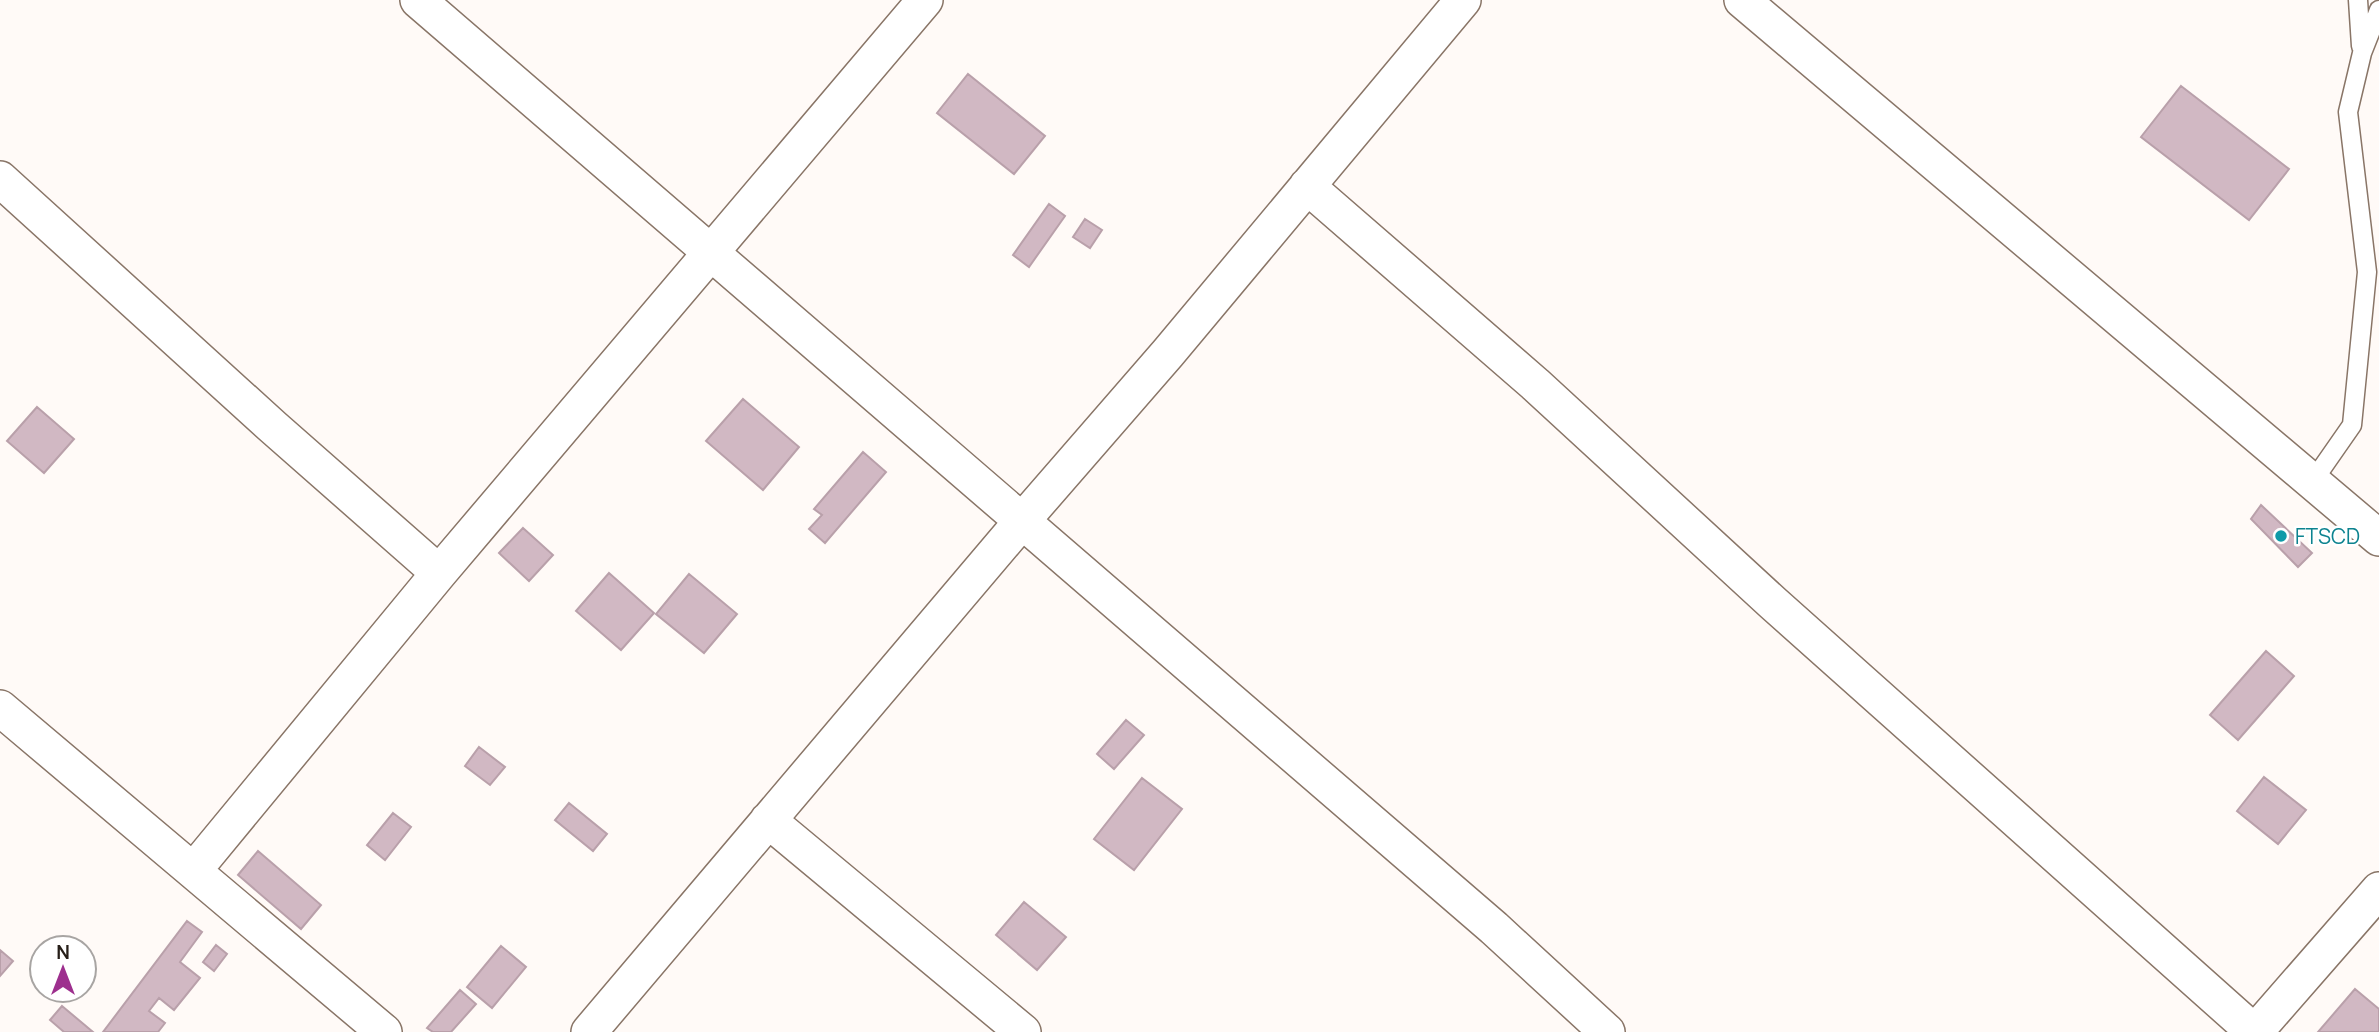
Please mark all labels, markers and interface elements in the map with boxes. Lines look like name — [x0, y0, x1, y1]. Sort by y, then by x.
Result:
place label: FTSCD — [2295, 522, 2360, 550]
marker: FTSCD — [2273, 528, 2289, 544]
north arrow — [28, 934, 98, 1004]
text: N — [56, 939, 70, 965]

